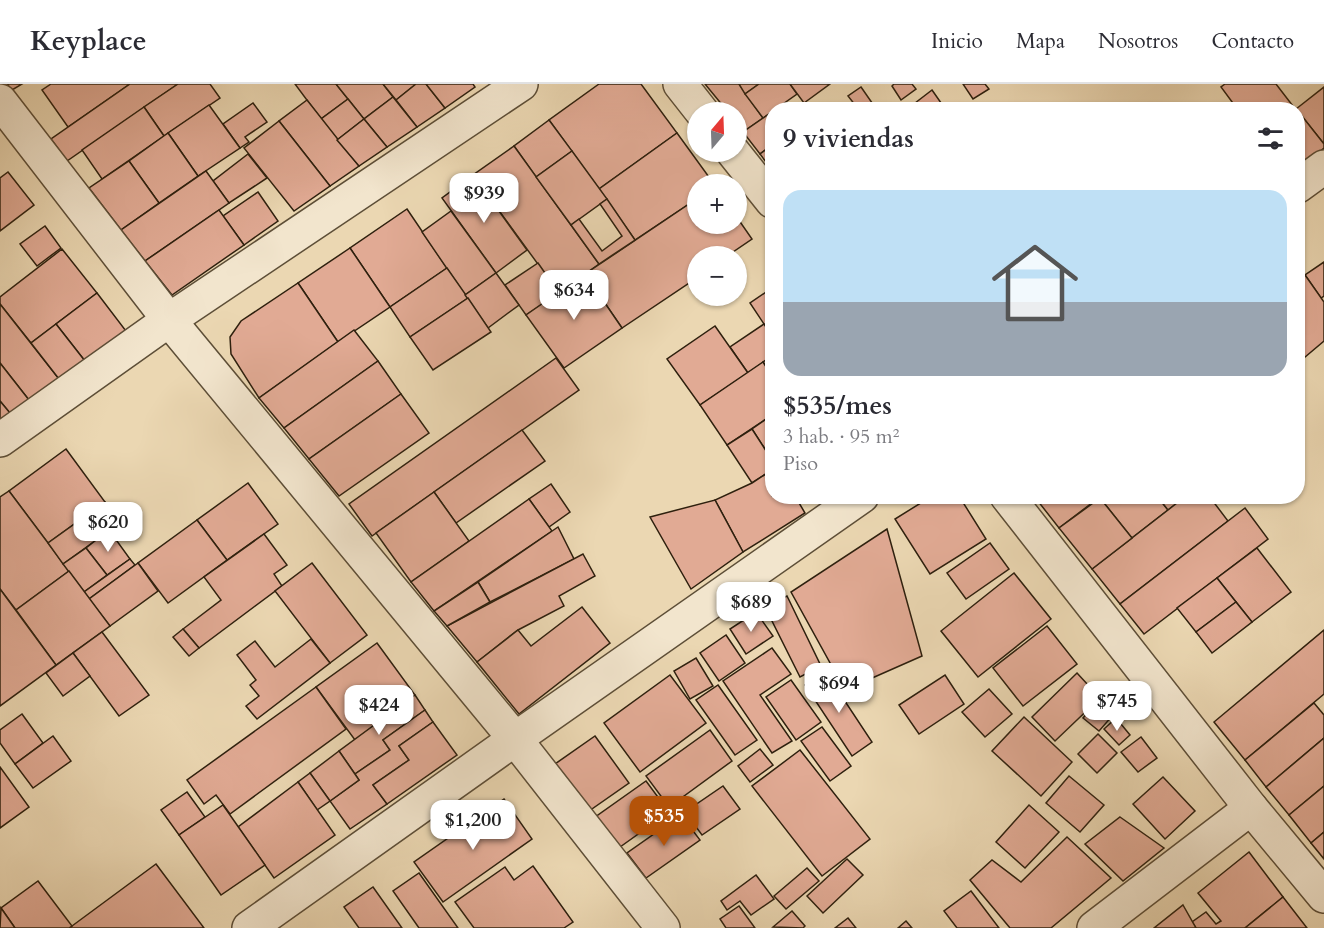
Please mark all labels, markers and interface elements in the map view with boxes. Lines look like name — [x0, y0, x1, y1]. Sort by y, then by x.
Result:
text: Keyplace — [30, 22, 147, 60]
text: Inicio — [931, 27, 983, 56]
text: Mapa — [1016, 27, 1065, 56]
text: Nosotros — [1098, 27, 1178, 56]
text: Contacto — [1211, 27, 1294, 56]
north arrow — [687, 102, 747, 162]
map controls — [687, 102, 747, 306]
text: 9 viviendas — [783, 121, 914, 156]
icon: filters — [1254, 122, 1287, 155]
pin: $939 — [448, 173, 520, 224]
button: + — [687, 174, 747, 234]
text: $939 — [464, 179, 504, 206]
icon: home — [981, 229, 1089, 337]
button: − — [687, 246, 747, 306]
pin: $634 — [538, 270, 610, 321]
text: $634 — [554, 276, 594, 303]
text: $535/mes — [783, 388, 892, 423]
text: 3 hab. · 95 m² — [783, 423, 899, 450]
text: Piso — [783, 450, 818, 477]
pin: $620 — [72, 502, 144, 553]
text: $620 — [88, 508, 128, 535]
pin: $689 — [715, 582, 787, 633]
text: $689 — [731, 588, 771, 615]
pin: $694 — [803, 663, 875, 714]
text: $694 — [819, 669, 859, 696]
pin: $745 — [1081, 681, 1153, 732]
pin: $424 — [343, 685, 415, 736]
text: $745 — [1097, 687, 1137, 714]
text: $424 — [359, 691, 399, 718]
pin: $535 — [628, 796, 700, 847]
pin: $1,200 — [424, 800, 522, 851]
text: $535 — [644, 802, 684, 829]
text: $1,200 — [444, 806, 502, 833]

